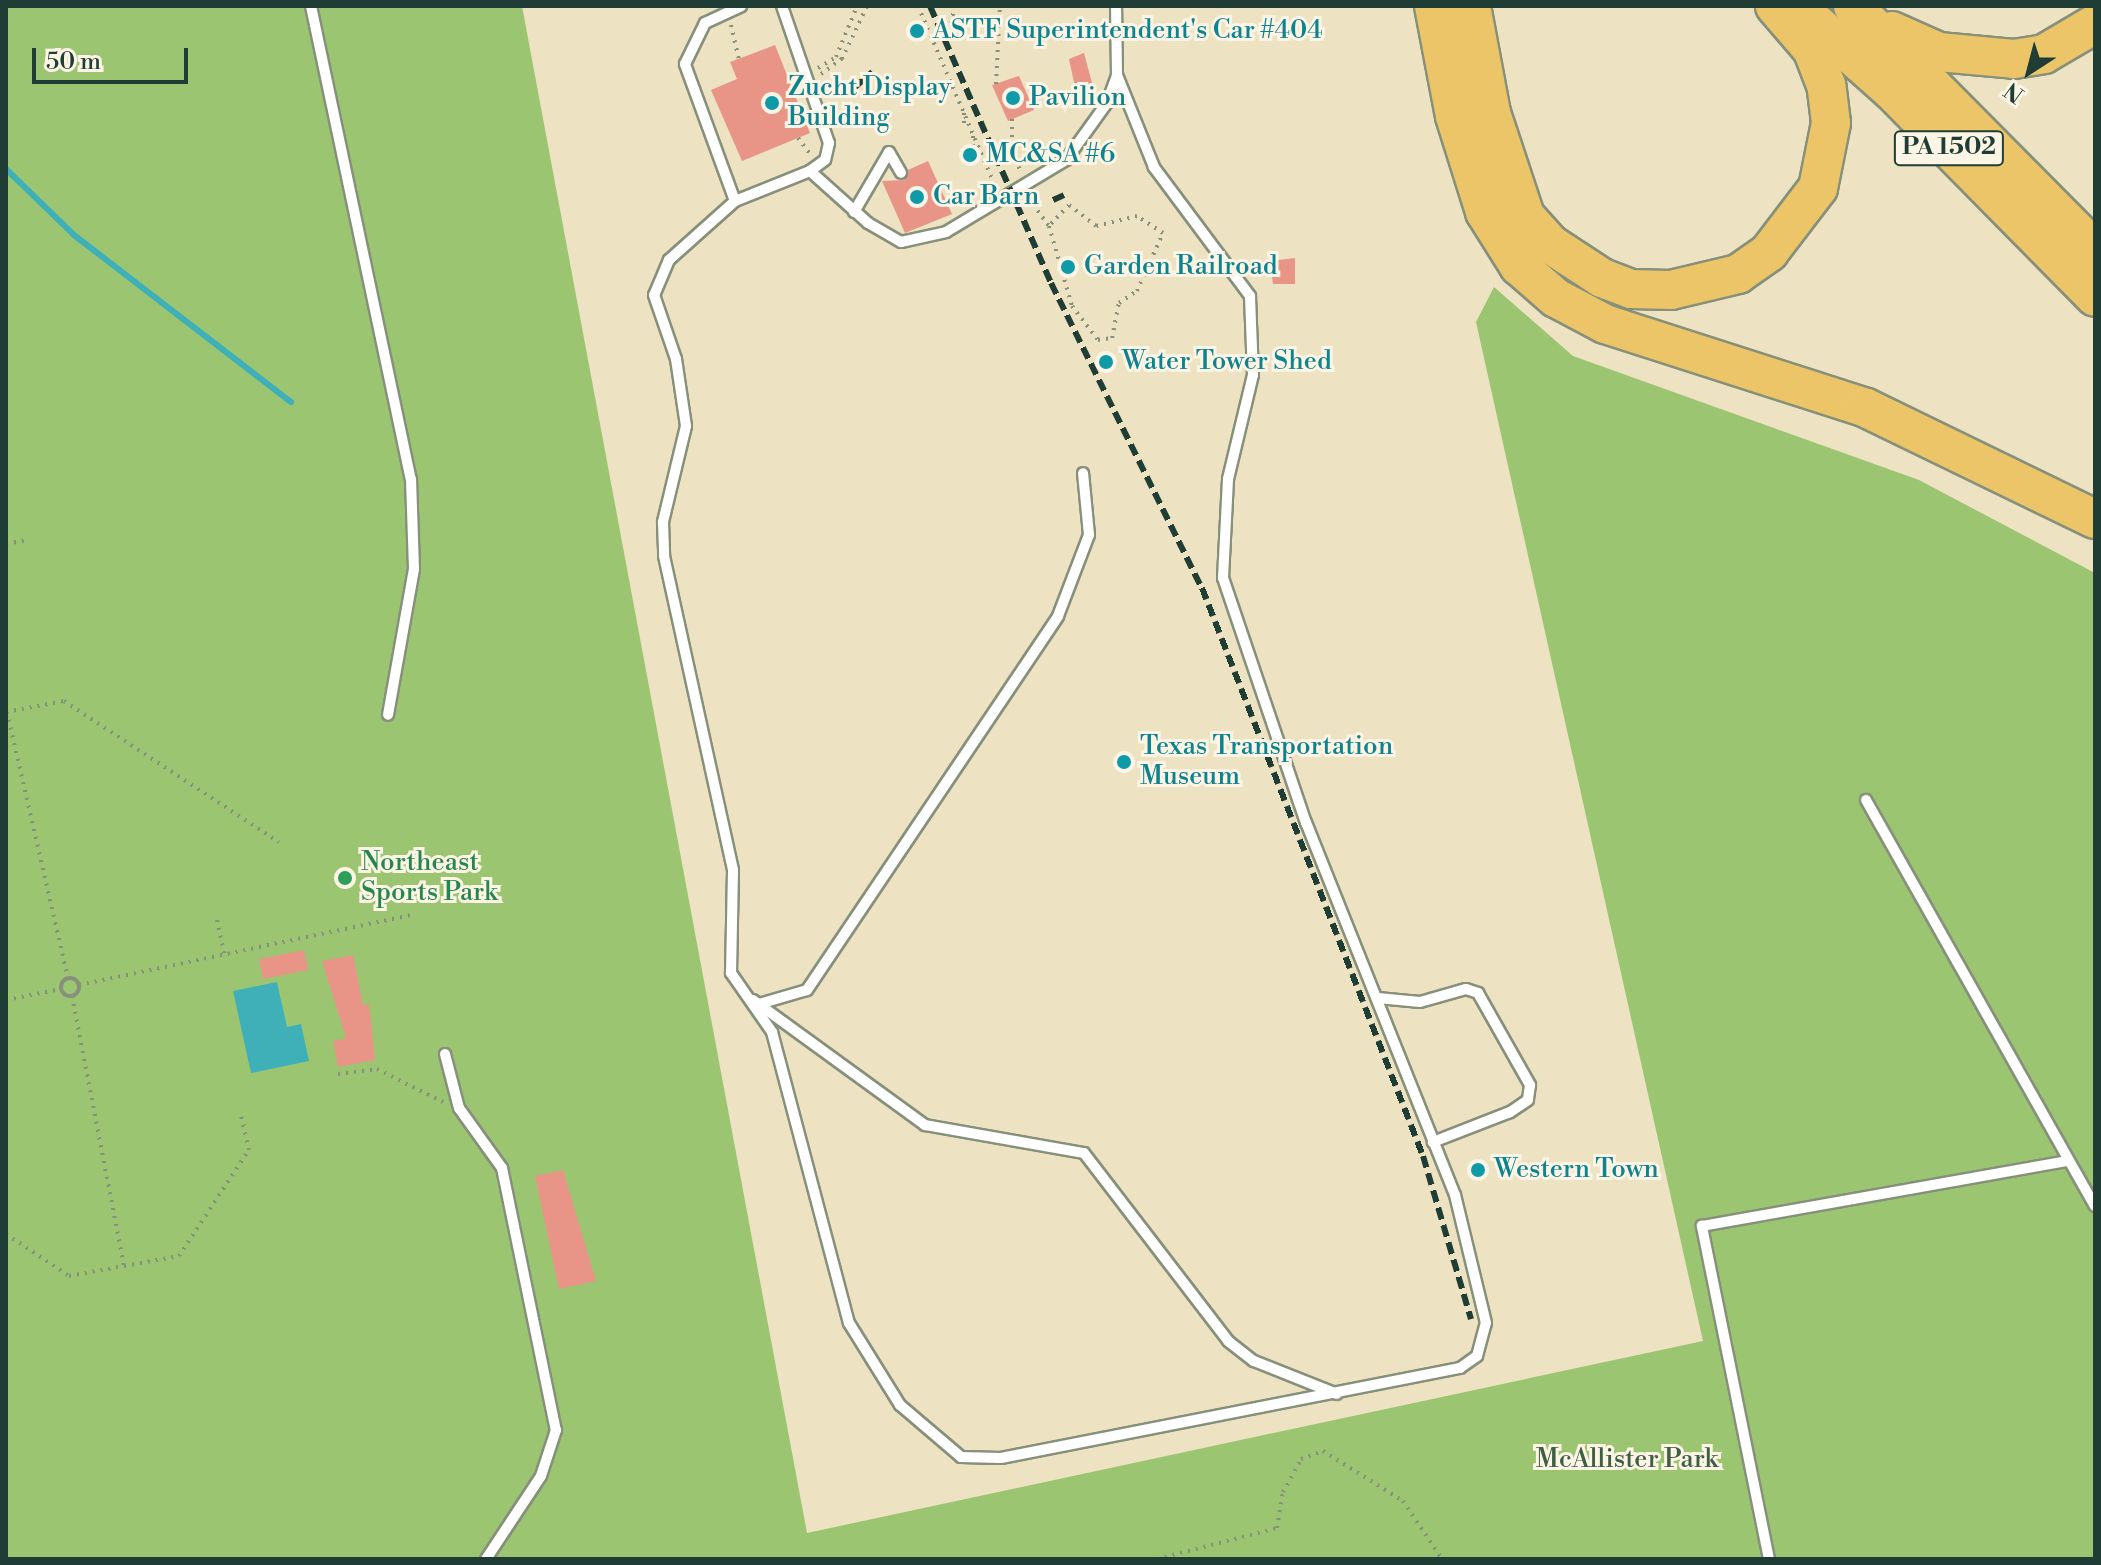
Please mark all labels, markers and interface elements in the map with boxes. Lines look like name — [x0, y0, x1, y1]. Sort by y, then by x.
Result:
place label: ASTF Superintendent's Car #404 — [933, 15, 1323, 47]
marker: ASTF Superintendent's Car #404 — [908, 22, 926, 40]
scale bar — [36, 32, 192, 82]
north arrow — [1989, 32, 2069, 112]
text: 50 m — [46, 47, 101, 77]
place label: Zucht Display Building — [788, 72, 951, 134]
text: N — [2000, 76, 2030, 108]
place label: Pavilion — [1029, 82, 1126, 114]
marker: Pavilion — [1004, 89, 1022, 107]
marker: Zucht Display Building — [763, 94, 781, 112]
road number: PA 1502 — [1893, 128, 2005, 168]
place label: MC&SA #6 — [986, 139, 1115, 171]
marker: MC&SA #6 — [961, 146, 979, 164]
place label: Car Barn — [933, 181, 1039, 213]
marker: Car Barn — [908, 188, 926, 206]
place label: Garden Railroad — [1084, 251, 1278, 283]
marker: Garden Railroad — [1059, 258, 1077, 276]
place label: Water Tower Shed — [1122, 346, 1332, 378]
marker: Water Tower Shed — [1097, 353, 1115, 371]
place label: Texas Transportation Museum — [1140, 731, 1393, 792]
marker: Texas Transportation Museum — [1115, 753, 1133, 771]
place label: Northeast Sports Park — [361, 847, 498, 908]
marker: Northeast Sports Park — [336, 869, 354, 887]
place label: Western Town — [1494, 1154, 1659, 1186]
marker: Western Town — [1469, 1161, 1487, 1179]
park label: McAllister Park — [1536, 1444, 1718, 1476]

